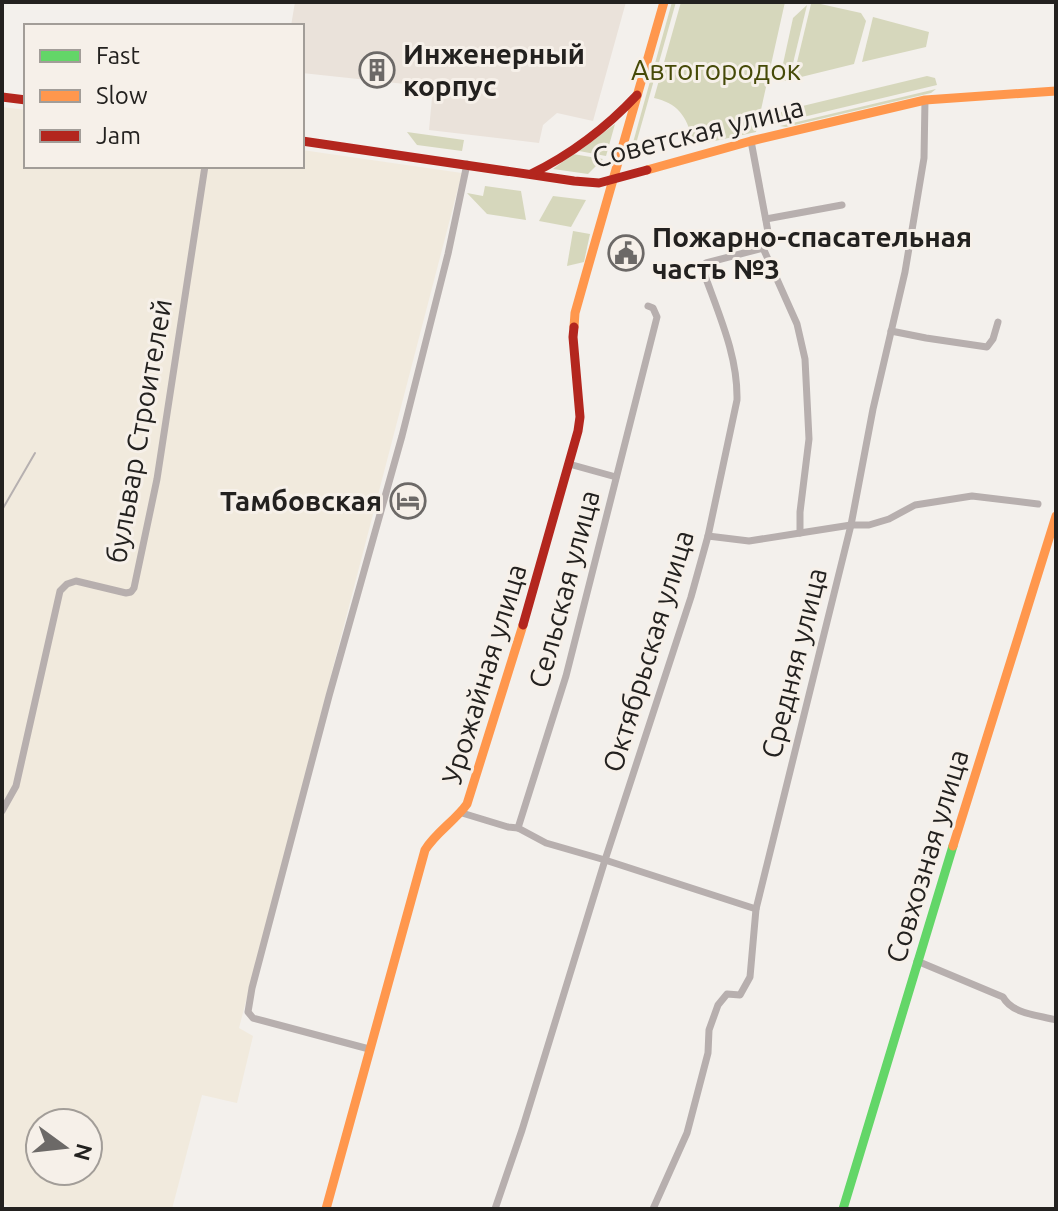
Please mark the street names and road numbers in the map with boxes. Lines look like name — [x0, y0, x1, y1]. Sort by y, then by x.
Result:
street label: Советская улица — [589, 90, 807, 173]
street label: бульвар Строителей — [100, 296, 177, 565]
street label: Сельская улица — [522, 487, 605, 691]
street label: Октябрьская улица — [596, 526, 699, 775]
street label: Урожайная улица — [435, 560, 532, 788]
street label: Средняя улица — [755, 565, 832, 761]
street label: Совхозная улица — [879, 746, 974, 966]

